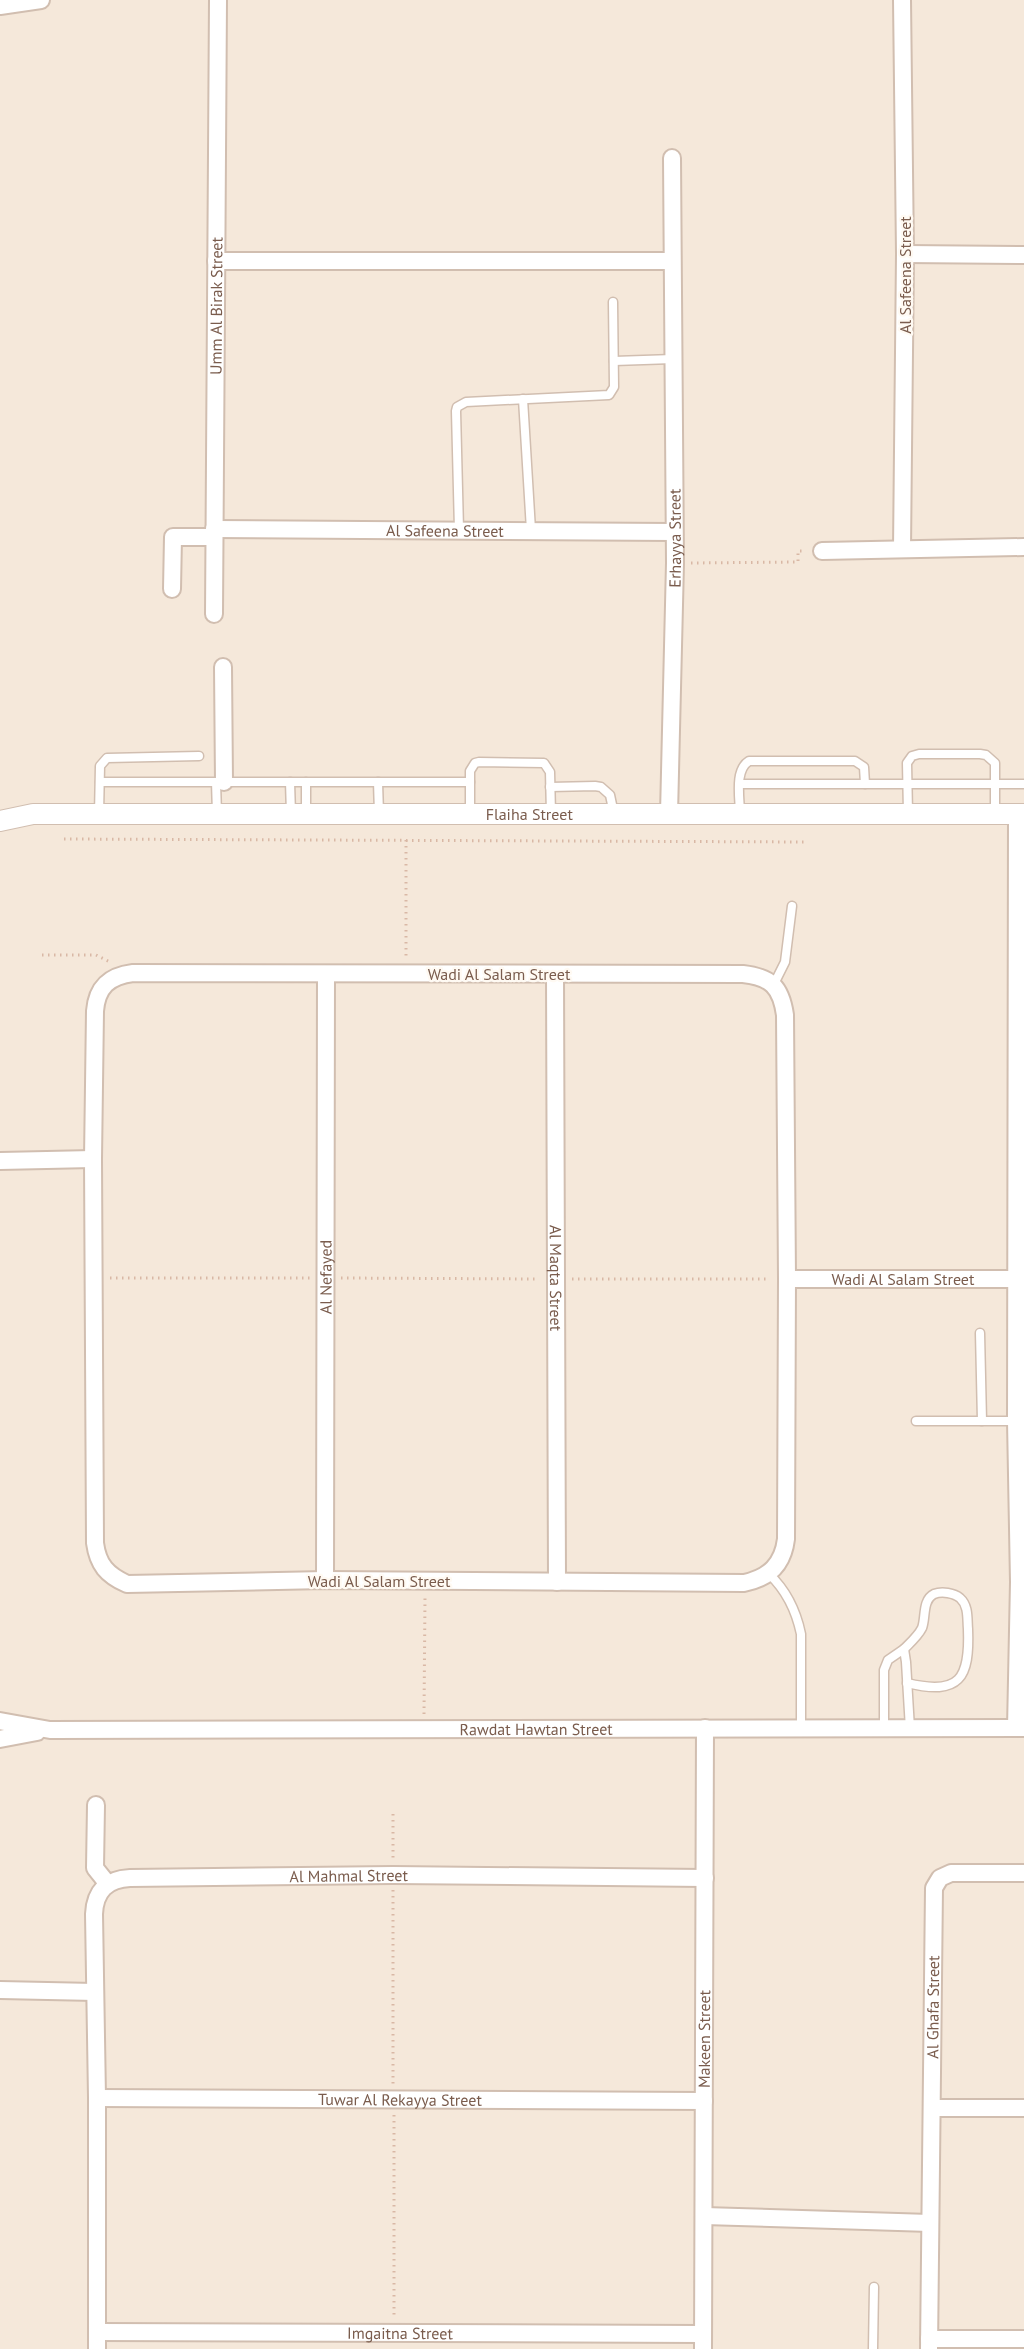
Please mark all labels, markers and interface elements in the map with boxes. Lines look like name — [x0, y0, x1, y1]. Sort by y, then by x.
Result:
street label: Al Safeena Street — [895, 216, 915, 334]
street label: Umm Al Birak Street — [206, 236, 226, 375]
street label: Erhayya Street — [664, 488, 685, 588]
street label: Al Safeena Street — [386, 520, 504, 541]
street label: Flaiha Street — [486, 804, 573, 824]
street label: Wadi Al Salam Street — [428, 964, 571, 984]
street label: Al Maqta Street — [546, 1225, 566, 1332]
street label: Al Nefayed — [315, 1240, 336, 1314]
street label: Wadi Al Salam Street — [832, 1269, 975, 1289]
street label: Wadi Al Salam Street — [308, 1571, 451, 1591]
street label: Rawdat Hawtan Street — [460, 1719, 613, 1739]
street label: Al Mahmal Street — [289, 1865, 409, 1886]
street label: Al Ghafa Street — [922, 1955, 943, 2059]
street label: Makeen Street — [694, 1989, 714, 2088]
street label: Tuwar Al Rekayya Street — [318, 2089, 483, 2110]
street label: Imgaitna Street — [347, 2323, 454, 2343]

